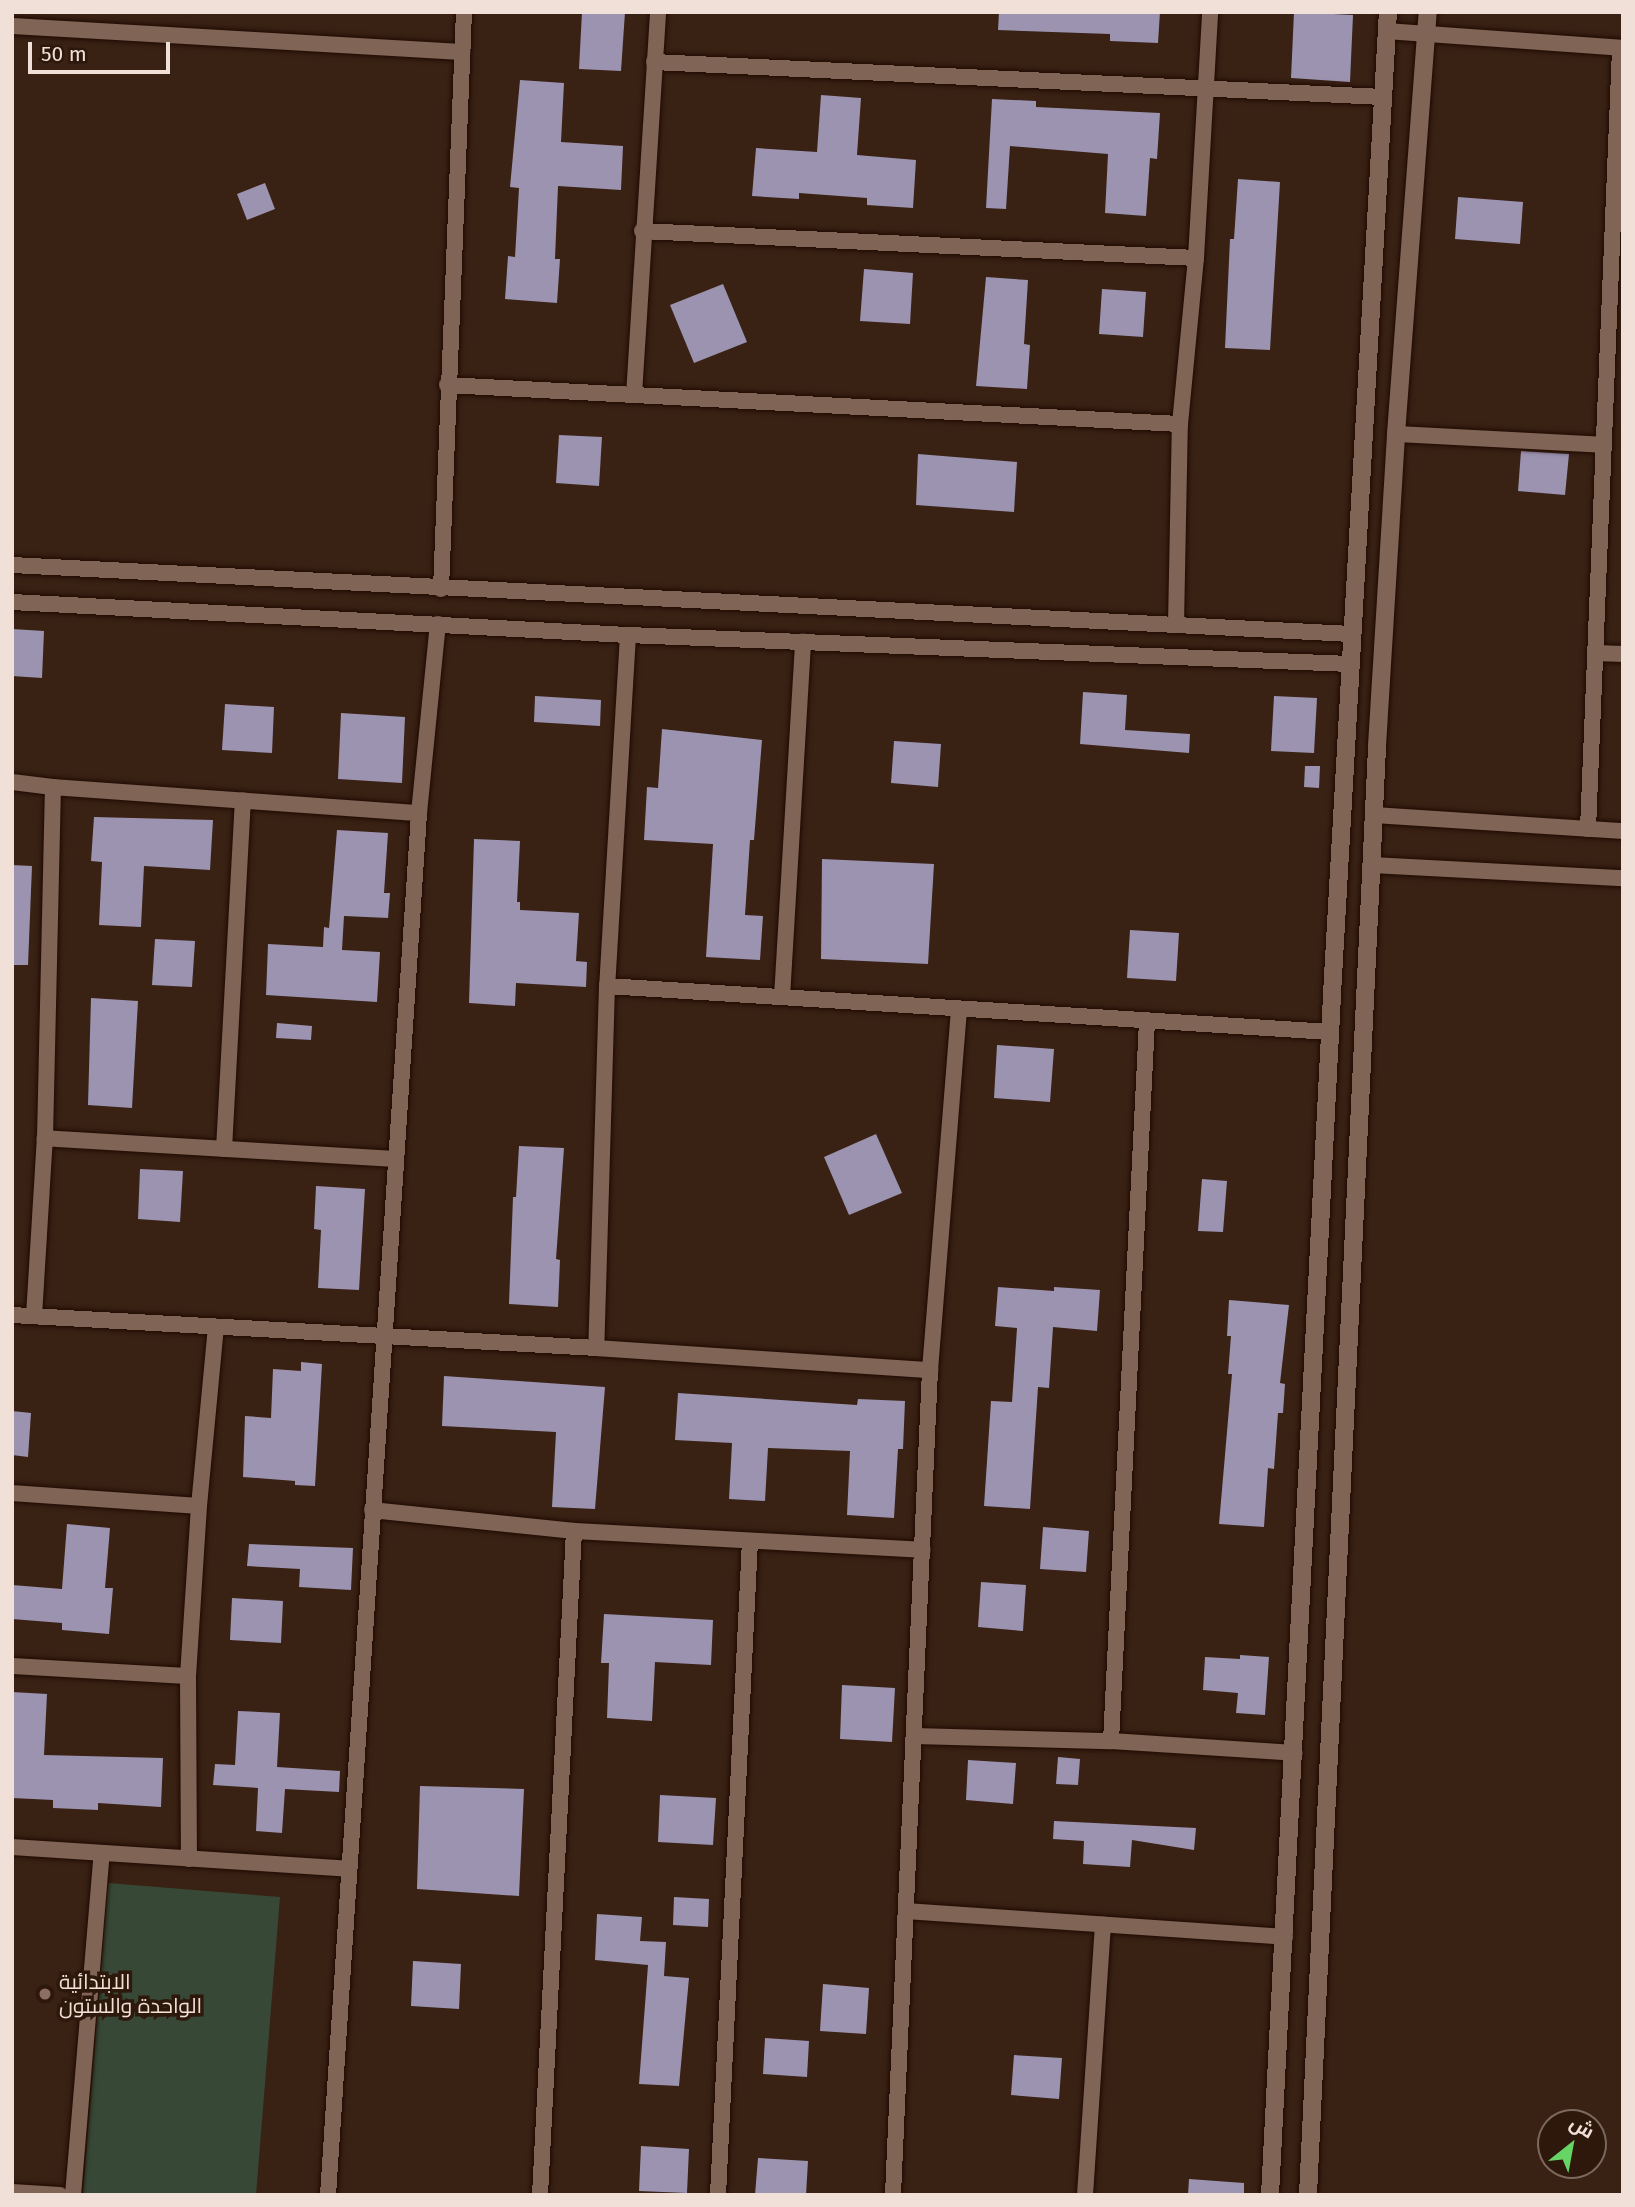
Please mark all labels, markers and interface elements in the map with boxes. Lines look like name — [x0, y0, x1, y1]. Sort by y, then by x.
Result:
scale bar — [32, 28, 173, 72]
text: 50 m — [41, 41, 87, 67]
place label: الابتدائية الواحدة والستون — [59, 1969, 202, 2019]
marker: الابتدائية الواحدة والستون — [37, 1986, 53, 2002]
north arrow — [1537, 2109, 1607, 2179]
text: ش — [1566, 2111, 1598, 2143]

